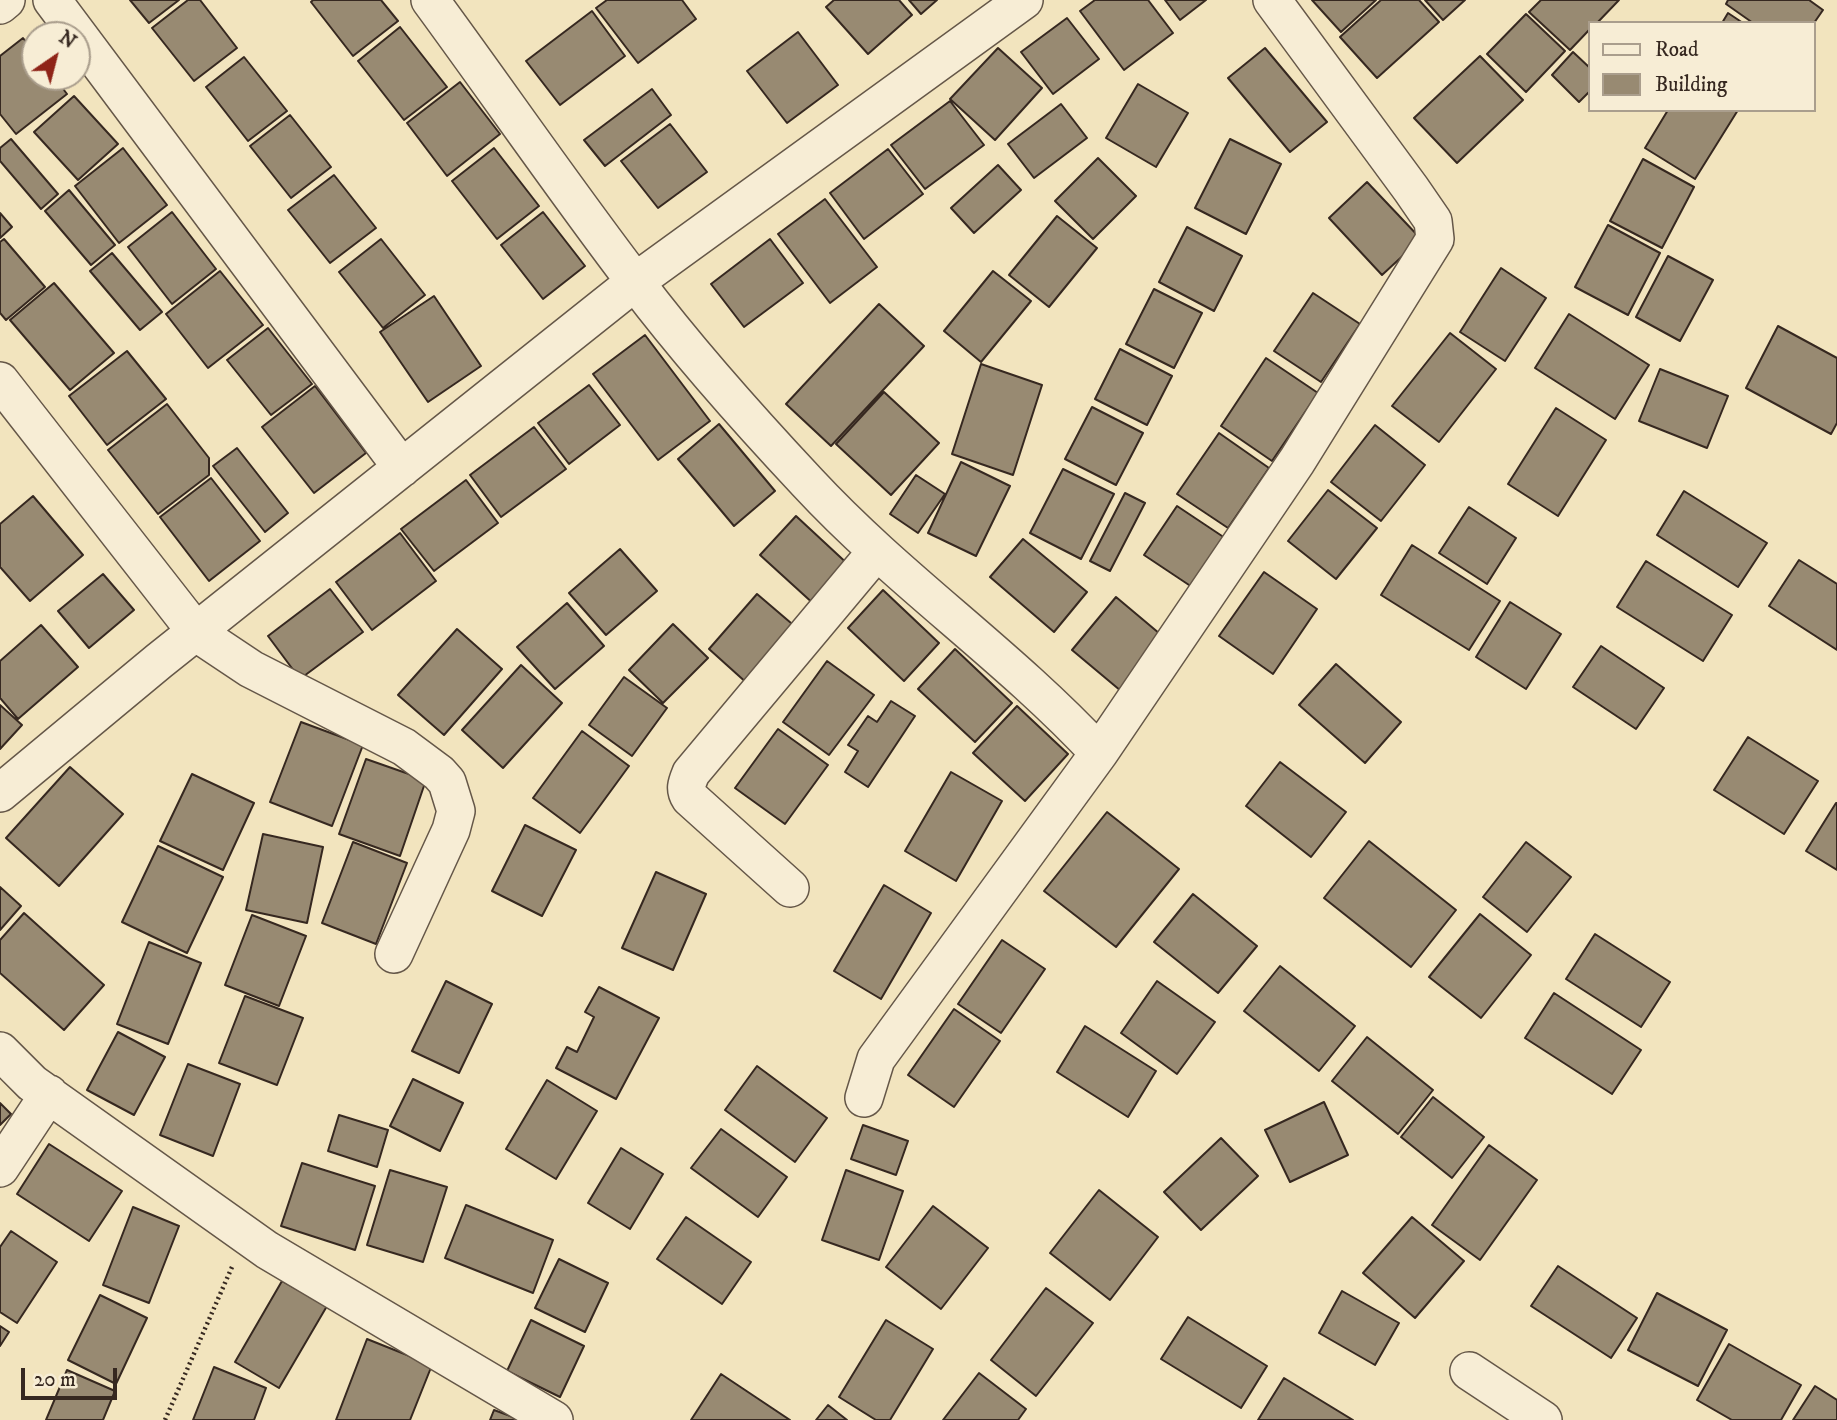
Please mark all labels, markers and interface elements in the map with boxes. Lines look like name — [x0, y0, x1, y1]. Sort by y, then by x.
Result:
north arrow — [21, 21, 91, 91]
legend — [1588, 21, 1816, 112]
text: N — [54, 26, 80, 54]
text: Road — [1655, 37, 1699, 63]
text: Building — [1655, 72, 1727, 98]
scale bar — [24, 1354, 121, 1398]
text: 20 m — [34, 1367, 76, 1393]

